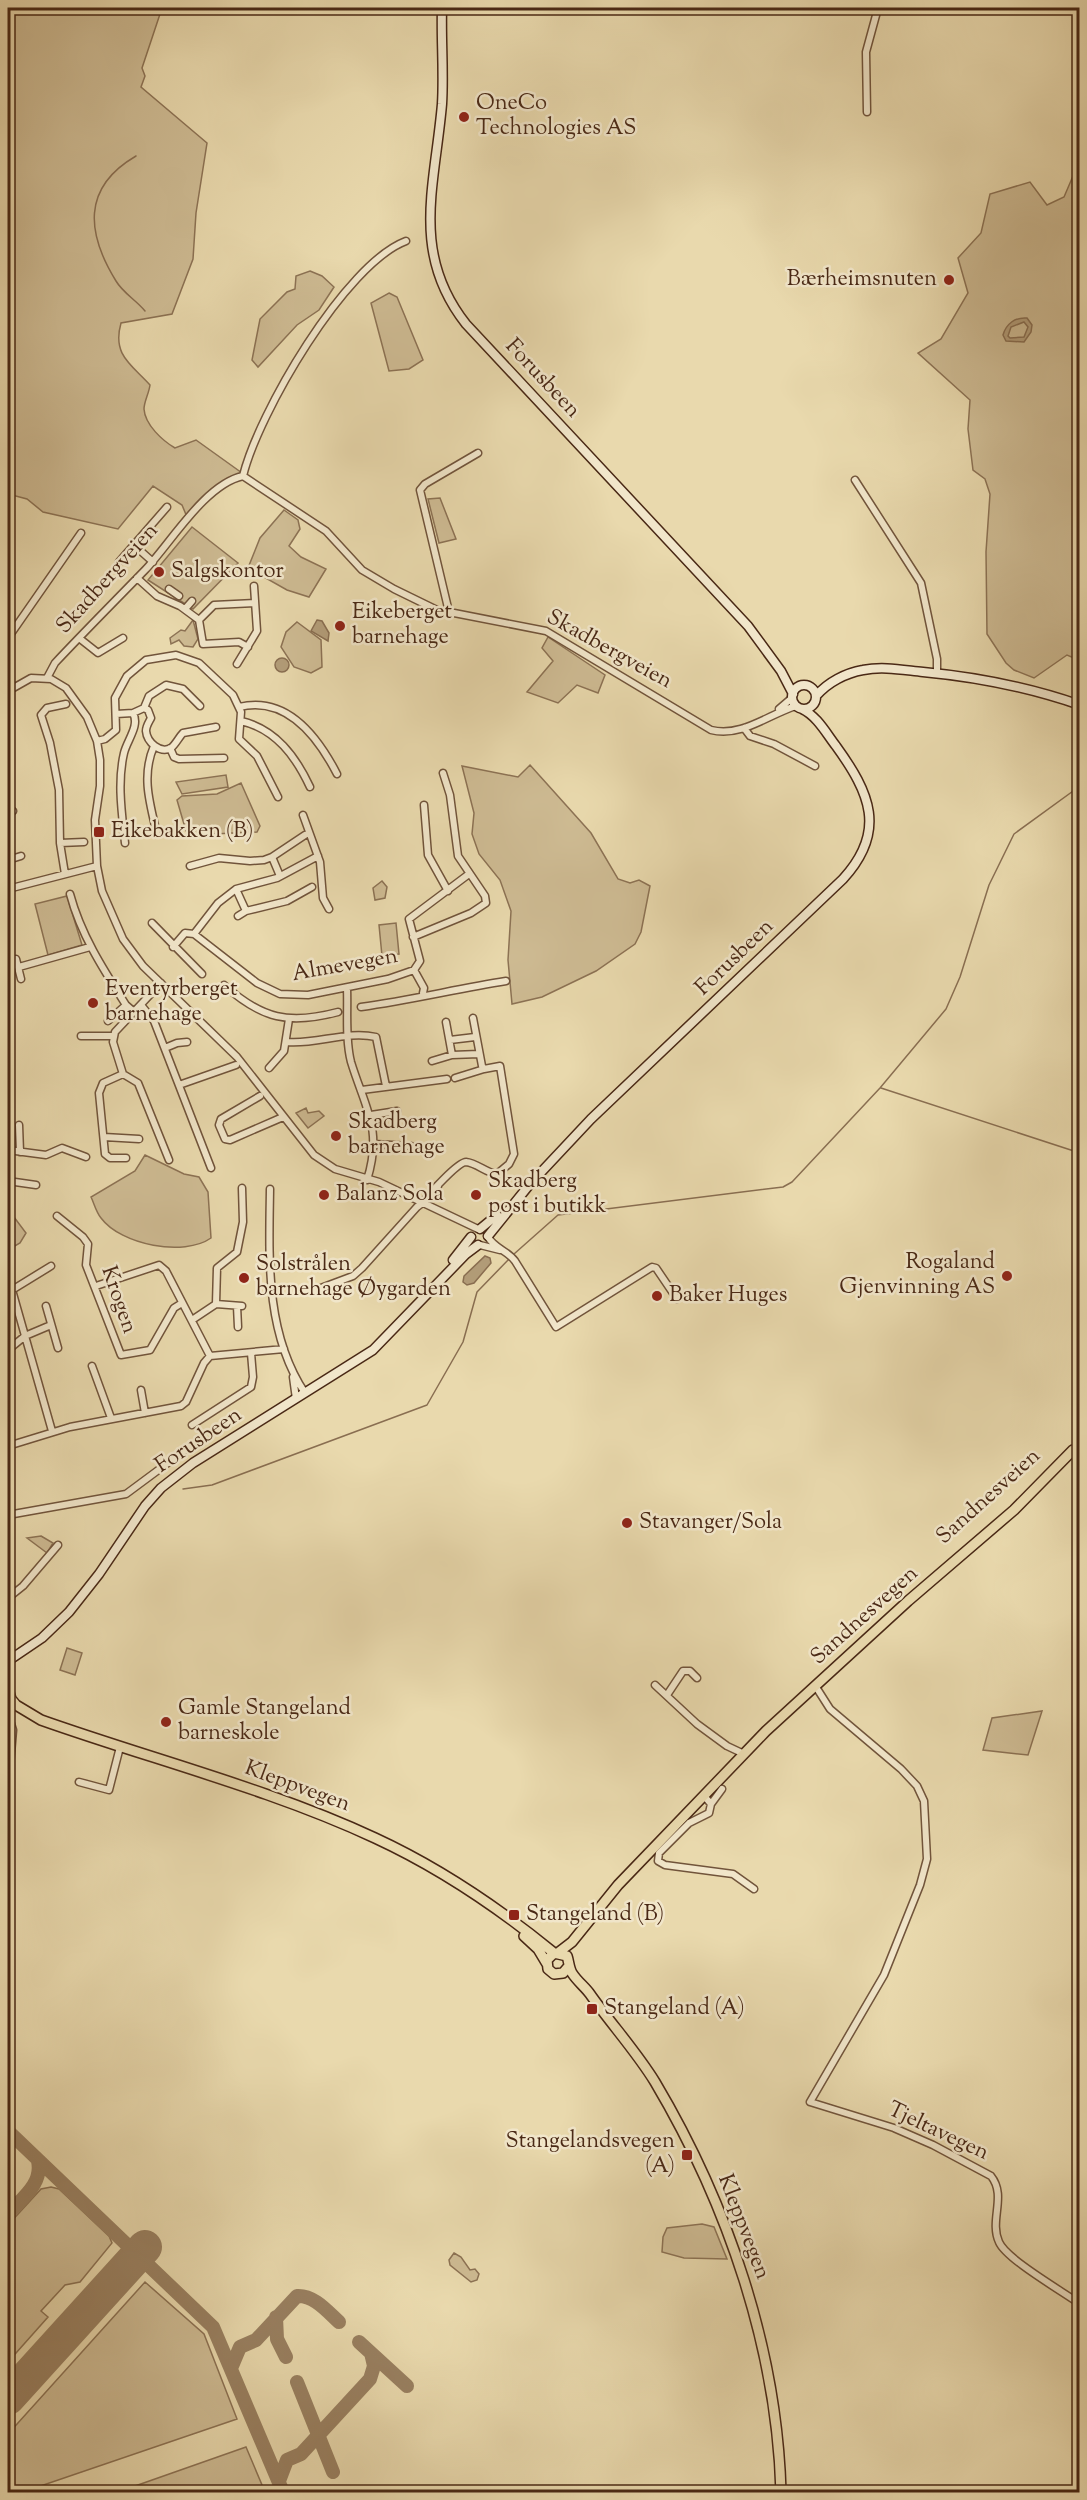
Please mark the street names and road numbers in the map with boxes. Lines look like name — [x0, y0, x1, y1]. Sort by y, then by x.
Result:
street label: Forusbeen — [497, 332, 587, 426]
street label: Skadbergveien — [49, 516, 167, 642]
street label: Skadbergveien — [540, 602, 678, 698]
street label: Forusbeen — [688, 912, 782, 1004]
street label: Almevegen — [290, 941, 400, 991]
street label: Krogen — [92, 1262, 144, 1338]
street label: Forusbeen — [149, 1400, 249, 1482]
street label: Sandnesveien — [930, 1441, 1048, 1553]
street label: Sandnesvegen — [804, 1559, 926, 1673]
street label: Kleppvegen — [240, 1753, 354, 1821]
street label: Tjeltavegen — [882, 2095, 994, 2169]
street label: Kleppvegen — [708, 2170, 778, 2284]

